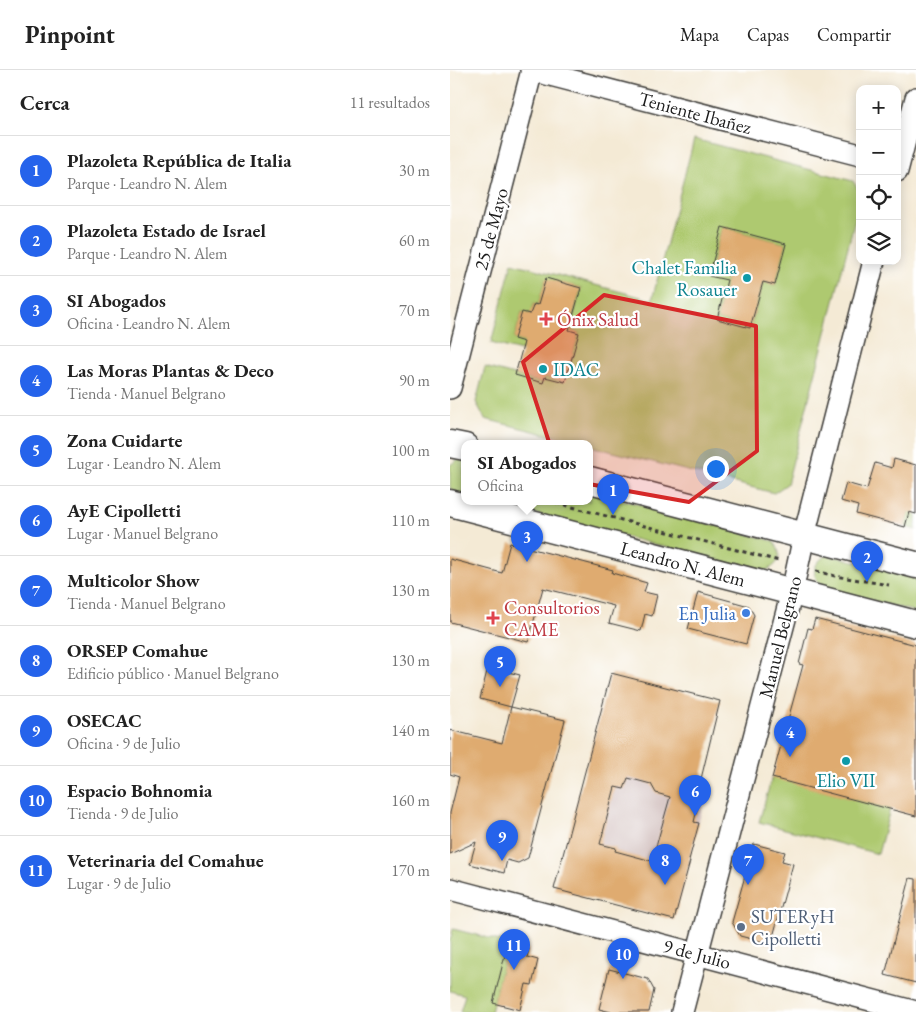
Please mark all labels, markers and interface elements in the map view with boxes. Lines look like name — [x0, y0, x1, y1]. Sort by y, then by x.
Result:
text: Pinpoint — [25, 19, 115, 50]
text: Mapa — [680, 23, 719, 46]
text: Capas — [747, 23, 789, 46]
text: Compartir — [817, 23, 891, 46]
map controls — [856, 85, 901, 265]
button: + — [856, 85, 901, 130]
street label: Teniente Ibañez — [636, 86, 755, 140]
text: Cerca — [20, 89, 70, 116]
text: 11 resultados — [350, 92, 430, 113]
button: − — [856, 130, 901, 175]
text: Plazoleta República de Italia — [67, 148, 291, 173]
text: 1 — [32, 160, 40, 181]
text: 30 m — [399, 160, 430, 181]
text: Parque · Leandro N. Alem — [67, 173, 228, 194]
button: locate — [856, 175, 901, 220]
street label: 25 de Mayo — [468, 185, 514, 273]
text: Plazoleta Estado de Israel — [67, 218, 266, 243]
button: layers — [856, 220, 901, 265]
text: 2 — [32, 230, 40, 251]
text: 60 m — [399, 230, 430, 251]
text: Parque · Leandro N. Alem — [67, 243, 228, 264]
place label: Chalet Familia Rosauer — [631, 255, 738, 302]
marker: Chalet Familia Rosauer — [741, 272, 753, 284]
text: SI Abogados — [67, 288, 166, 313]
text: 3 — [32, 300, 40, 321]
text: 70 m — [399, 300, 430, 321]
place label: Ónix Salud — [557, 307, 639, 332]
marker: Ónix Salud — [539, 312, 553, 326]
text: Oficina · Leandro N. Alem — [67, 313, 231, 334]
place label: IDAC — [553, 357, 599, 382]
text: Las Moras Plantas & Deco — [67, 358, 274, 383]
marker: IDAC — [537, 363, 549, 375]
text: 4 — [32, 370, 40, 391]
text: 90 m — [399, 370, 430, 391]
text: Tienda · Manuel Belgrano — [67, 383, 226, 404]
text: Zona Cuidarte — [67, 428, 183, 453]
text: 5 — [32, 440, 40, 461]
text: 100 m — [391, 440, 430, 461]
popup — [461, 440, 593, 505]
text: SI Abogados — [478, 450, 576, 475]
text: Lugar · Leandro N. Alem — [67, 453, 221, 474]
your location — [703, 456, 729, 482]
pin: 1 — [597, 474, 629, 515]
text: Oficina — [478, 475, 523, 496]
text: AyE Cipolletti — [67, 498, 181, 523]
text: 6 — [32, 510, 40, 531]
text: 110 m — [391, 510, 430, 531]
pin: 3 — [511, 521, 543, 562]
text: Lugar · Manuel Belgrano — [67, 523, 218, 544]
street label: Leandro N. Alem — [618, 535, 748, 593]
pin: 2 — [851, 541, 883, 582]
text: Multicolor Show — [67, 568, 200, 593]
street label: Manuel Belgrano — [753, 573, 807, 701]
text: 7 — [32, 580, 40, 601]
text: 130 m — [391, 580, 430, 601]
text: Tienda · Manuel Belgrano — [67, 593, 226, 614]
place label: Consultorios CAME — [504, 595, 600, 642]
place label: En Julia — [678, 601, 736, 626]
marker: En Julia — [740, 607, 752, 619]
marker: Consultorios CAME — [486, 611, 500, 625]
text: ORSEP Comahue — [67, 638, 208, 663]
pin: 5 — [484, 646, 516, 687]
text: 8 — [32, 650, 40, 671]
text: 130 m — [391, 650, 430, 671]
text: Edificio público · Manuel Belgrano — [67, 663, 279, 684]
text: OSECAC — [67, 708, 142, 733]
pin: 4 — [774, 716, 806, 757]
text: 9 — [32, 720, 40, 741]
text: 140 m — [391, 720, 430, 741]
text: Oficina · 9 de Julio — [67, 733, 180, 754]
marker: Elio VII — [840, 755, 852, 767]
place label: Elio VII — [817, 768, 876, 793]
pin: 6 — [679, 775, 711, 816]
text: Espacio Bohnomia — [67, 778, 212, 803]
text: 10 — [28, 790, 44, 811]
text: 160 m — [391, 790, 430, 811]
text: Tienda · 9 de Julio — [67, 803, 178, 824]
pin: 9 — [486, 820, 518, 861]
pin: 8 — [649, 844, 681, 885]
pin: 7 — [732, 844, 764, 885]
text: Veterinaria del Comahue — [67, 848, 264, 873]
text: 11 — [28, 860, 44, 881]
text: 170 m — [391, 860, 430, 881]
text: Lugar · 9 de Julio — [67, 873, 171, 894]
place label: SUTERyH Cipolletti — [751, 904, 835, 951]
marker: SUTERyH Cipolletti — [735, 921, 747, 933]
pin: 11 — [498, 929, 530, 970]
street label: 9 de Julio — [661, 933, 733, 975]
pin: 10 — [607, 938, 639, 979]

